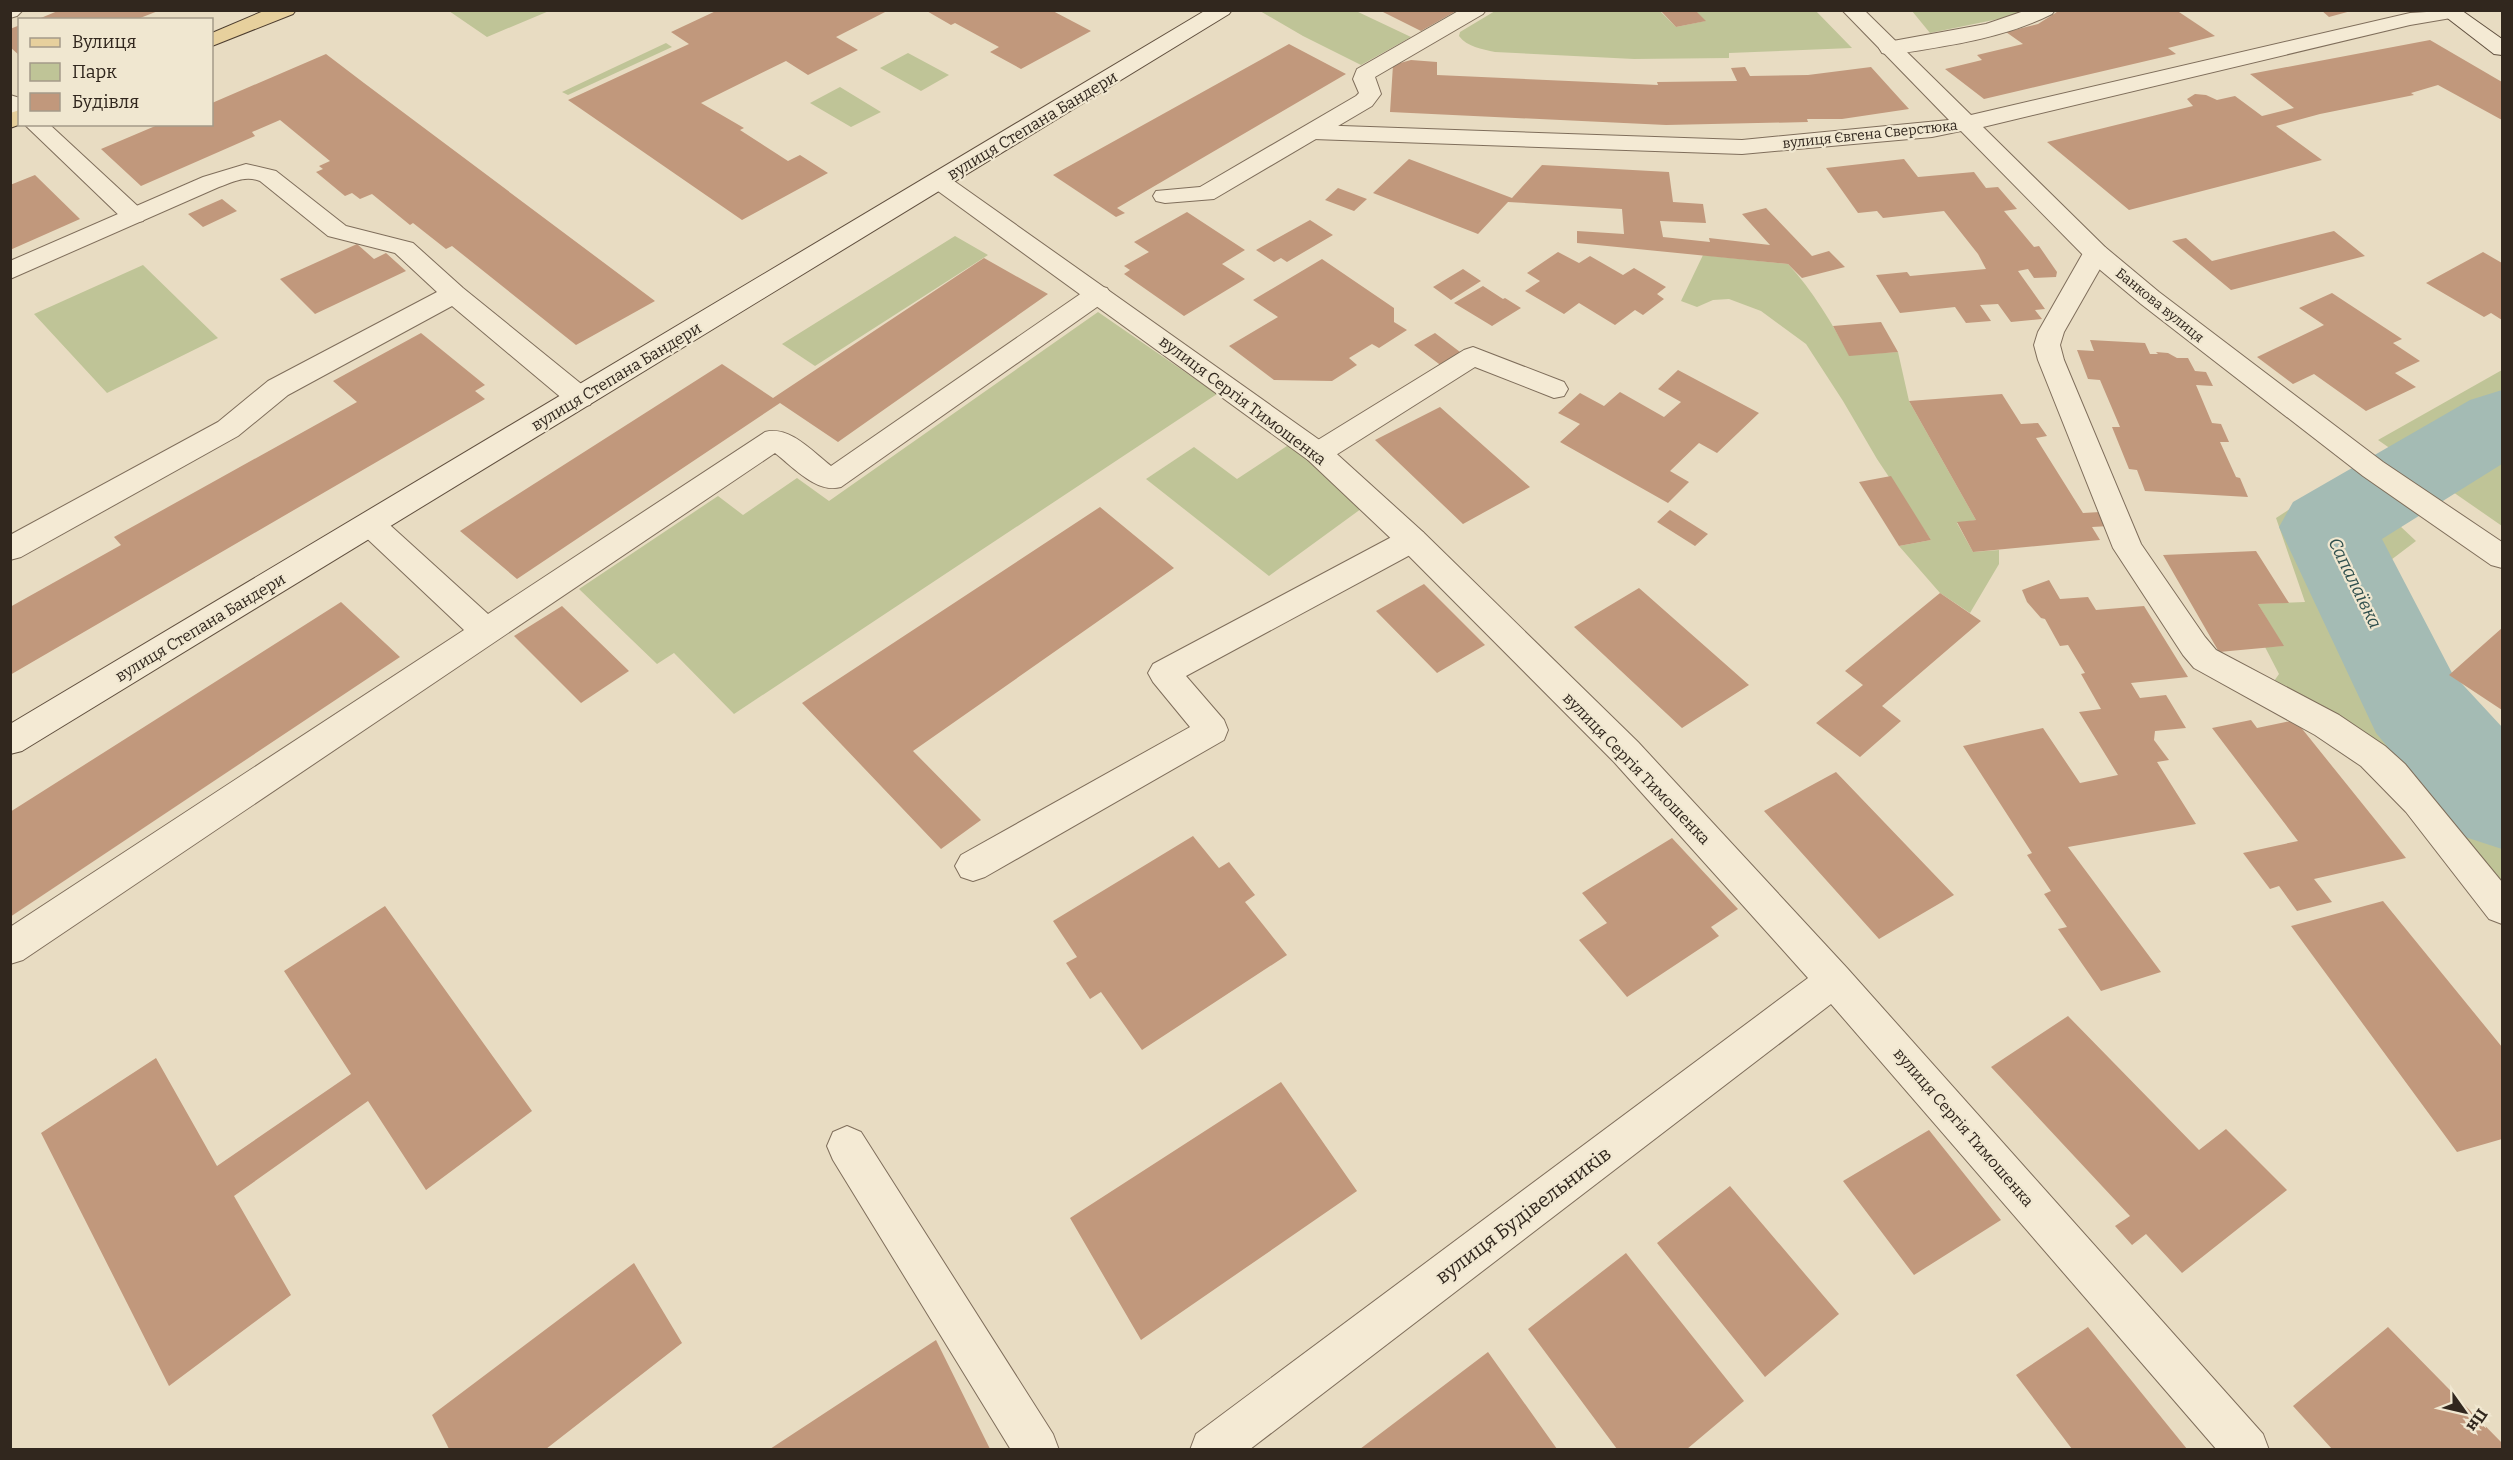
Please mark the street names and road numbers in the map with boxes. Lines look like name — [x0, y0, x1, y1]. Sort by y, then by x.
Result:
street label: вулиця Степана Бандери — [944, 67, 1121, 184]
street label: вулиця Євгена Сверстюка — [1782, 117, 1959, 152]
street label: Банкова вулиця — [2112, 265, 2207, 346]
street label: вулиця Степана Бандери — [528, 318, 705, 435]
street label: вулиця Сергія Тимошенка — [1156, 332, 1330, 469]
street label: вулиця Степана Бандери — [112, 569, 289, 686]
street label: вулиця Сергія Тимошенка — [1559, 688, 1714, 848]
street label: вулиця Сергія Тимошенка — [1890, 1044, 2038, 1211]
street label: вулиця Будівельників — [1431, 1141, 1615, 1289]

